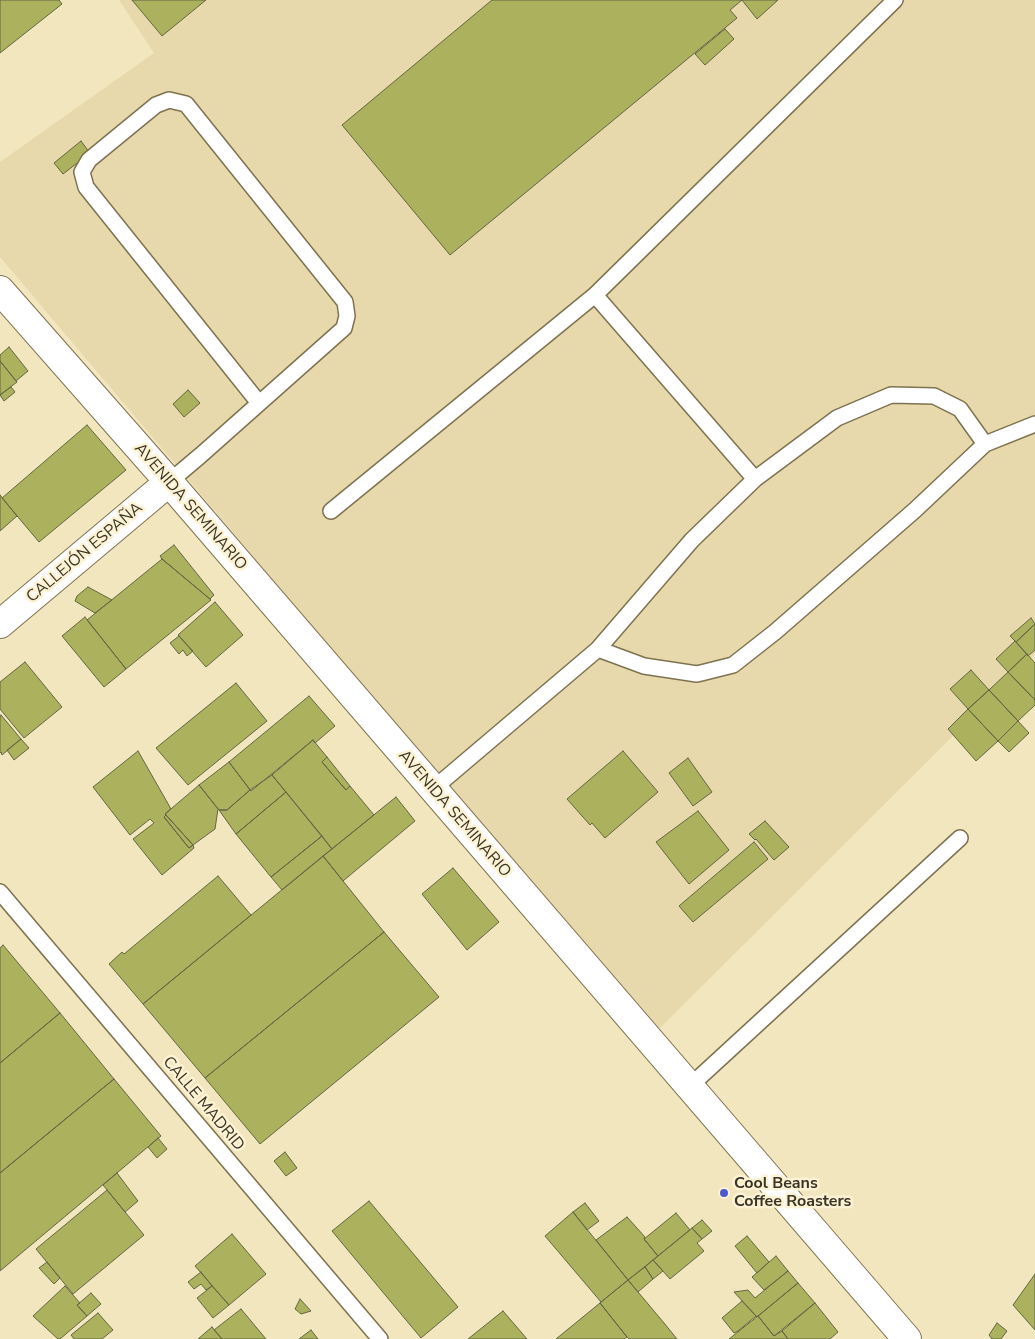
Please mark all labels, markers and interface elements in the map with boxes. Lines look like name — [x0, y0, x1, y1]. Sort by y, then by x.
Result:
street label: AVENIDA SEMINARIO — [130, 440, 250, 574]
street label: CALLEJÓN ESPAÑA — [23, 499, 147, 607]
street label: AVENIDA SEMINARIO — [394, 747, 514, 881]
street label: CALLE MADRID — [158, 1053, 248, 1155]
place label: Cool Beans Coffee Roasters — [734, 1174, 851, 1212]
marker: Cool Beans Coffee Roasters — [718, 1187, 730, 1199]

